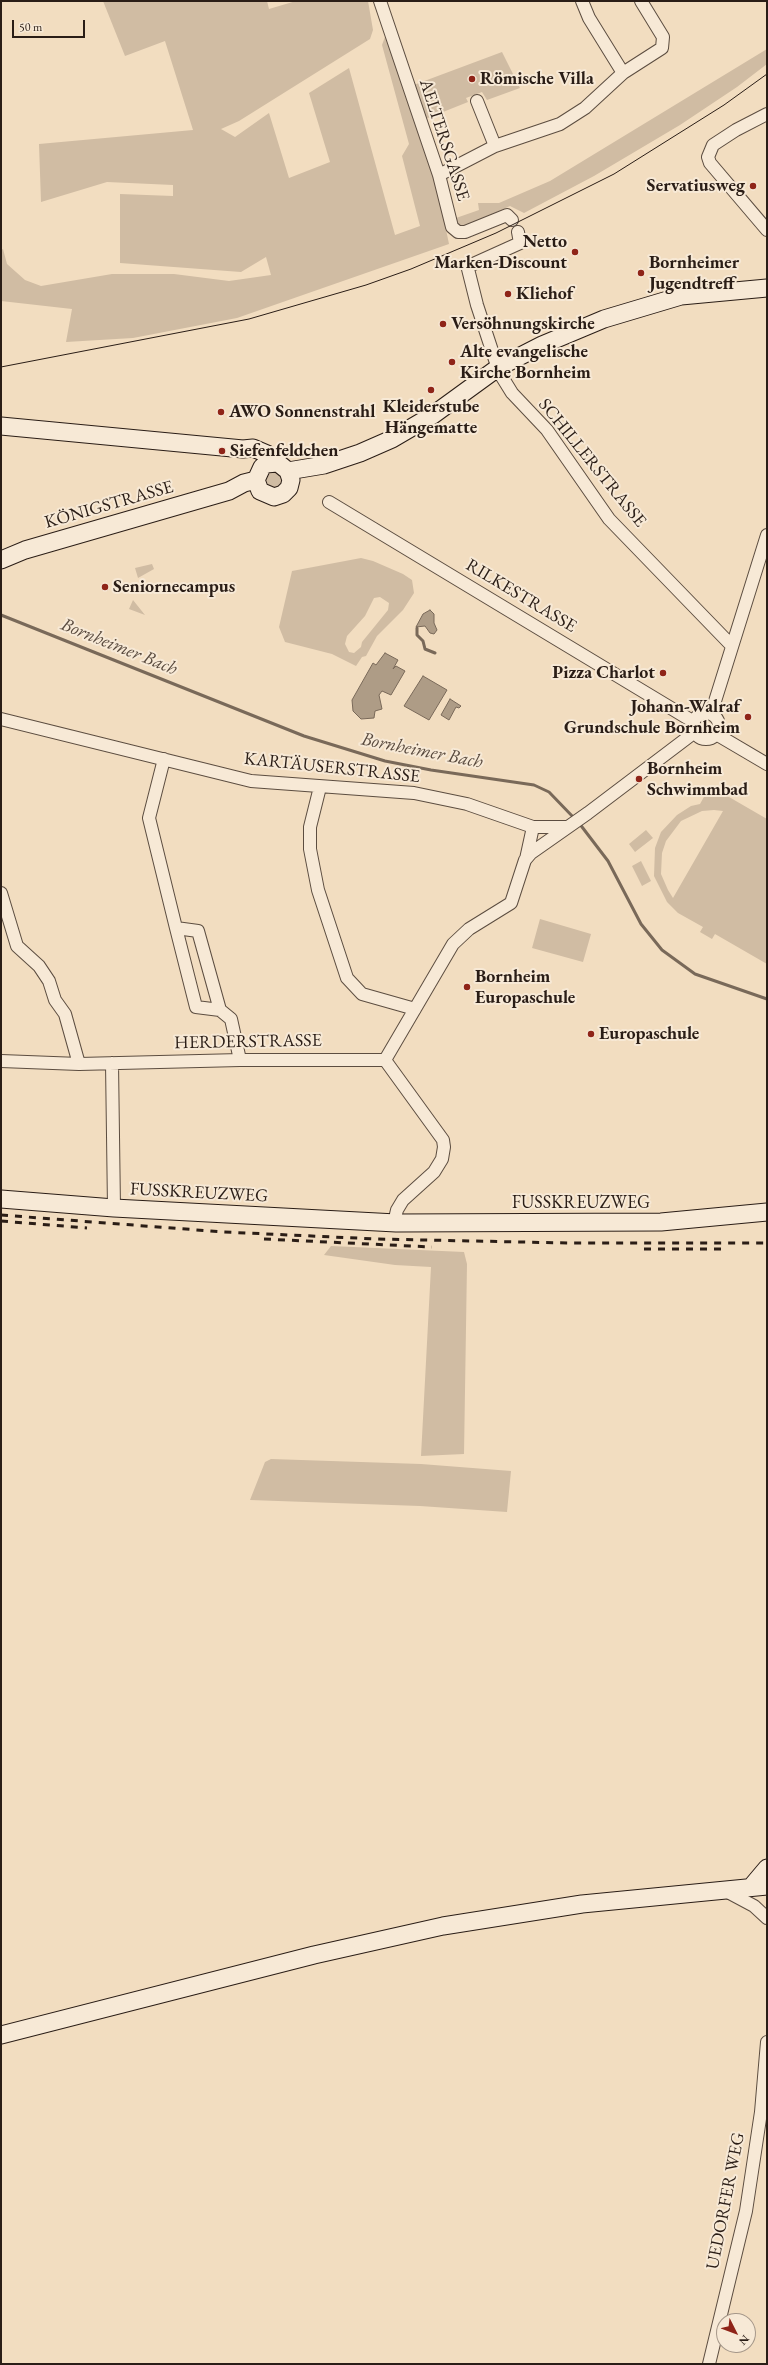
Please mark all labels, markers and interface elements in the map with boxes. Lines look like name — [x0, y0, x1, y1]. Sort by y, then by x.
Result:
scale bar — [14, 12, 87, 38]
text: 50 m — [19, 19, 42, 35]
place label: Römische Villa — [480, 68, 594, 90]
marker: Römische Villa — [467, 74, 477, 84]
street label: AELTERSGASSE — [414, 76, 474, 204]
place label: Servatiusweg — [647, 175, 745, 197]
marker: Servatiusweg — [748, 181, 758, 191]
place label: Netto Marken-Discount — [434, 231, 567, 274]
marker: Netto Marken-Discount — [570, 247, 580, 257]
place label: Bornheimer Jugendtreff — [649, 252, 739, 294]
marker: Bornheimer Jugendtreff — [636, 268, 646, 278]
place label: Kliehof — [516, 283, 573, 305]
marker: Kliehof — [503, 289, 513, 299]
place label: Versöhnungskirche — [451, 313, 595, 335]
marker: Versöhnungskirche — [438, 319, 448, 329]
place label: Alte evangelische Kirche Bornheim — [460, 341, 591, 384]
marker: Alte evangelische Kirche Bornheim — [447, 357, 457, 367]
marker: Kleiderstube Hängematte — [426, 385, 436, 395]
street label: SCHILLERSTRASSE — [534, 394, 650, 532]
place label: Kleiderstube Hängematte — [383, 396, 479, 438]
place label: AWO Sonnenstrahl — [229, 401, 375, 423]
marker: AWO Sonnenstrahl — [216, 407, 226, 417]
place label: Siefenfeldchen — [230, 440, 338, 462]
marker: Siefenfeldchen — [217, 446, 227, 456]
street label: KÖNIGSTRASSE — [42, 476, 176, 534]
street label: RILKESTRASSE — [462, 554, 580, 638]
place label: Seniornecampus — [113, 576, 235, 598]
marker: Seniornecampus — [100, 582, 110, 592]
water label: Bornheimer Bach — [57, 613, 181, 681]
place label: Pizza Charlot — [552, 662, 655, 684]
marker: Pizza Charlot — [658, 668, 668, 678]
place label: Johann-Walraf Grundschule Bornheim — [564, 696, 740, 738]
marker: Johann-Walraf Grundschule Bornheim — [743, 712, 753, 722]
water label: Bornheimer Bach — [359, 728, 485, 774]
street label: KARTÄUSERSTRASSE — [243, 748, 421, 788]
place label: Bornheim Schwimmbad — [647, 758, 748, 800]
marker: Bornheim Schwimmbad — [634, 774, 644, 784]
place label: Bornheim Europaschule — [475, 966, 575, 1008]
marker: Bornheim Europaschule — [462, 982, 472, 992]
place label: Europaschule — [599, 1023, 699, 1045]
marker: Europaschule — [586, 1029, 596, 1039]
street label: HERDERSTRASSE — [174, 1030, 322, 1054]
street label: FUSSKREUZWEG — [129, 1179, 269, 1207]
street label: FUSSKREUZWEG — [512, 1192, 650, 1214]
street label: UEDORFER WEG — [702, 2131, 750, 2271]
north arrow — [716, 2313, 756, 2353]
text: N — [736, 2332, 752, 2348]

